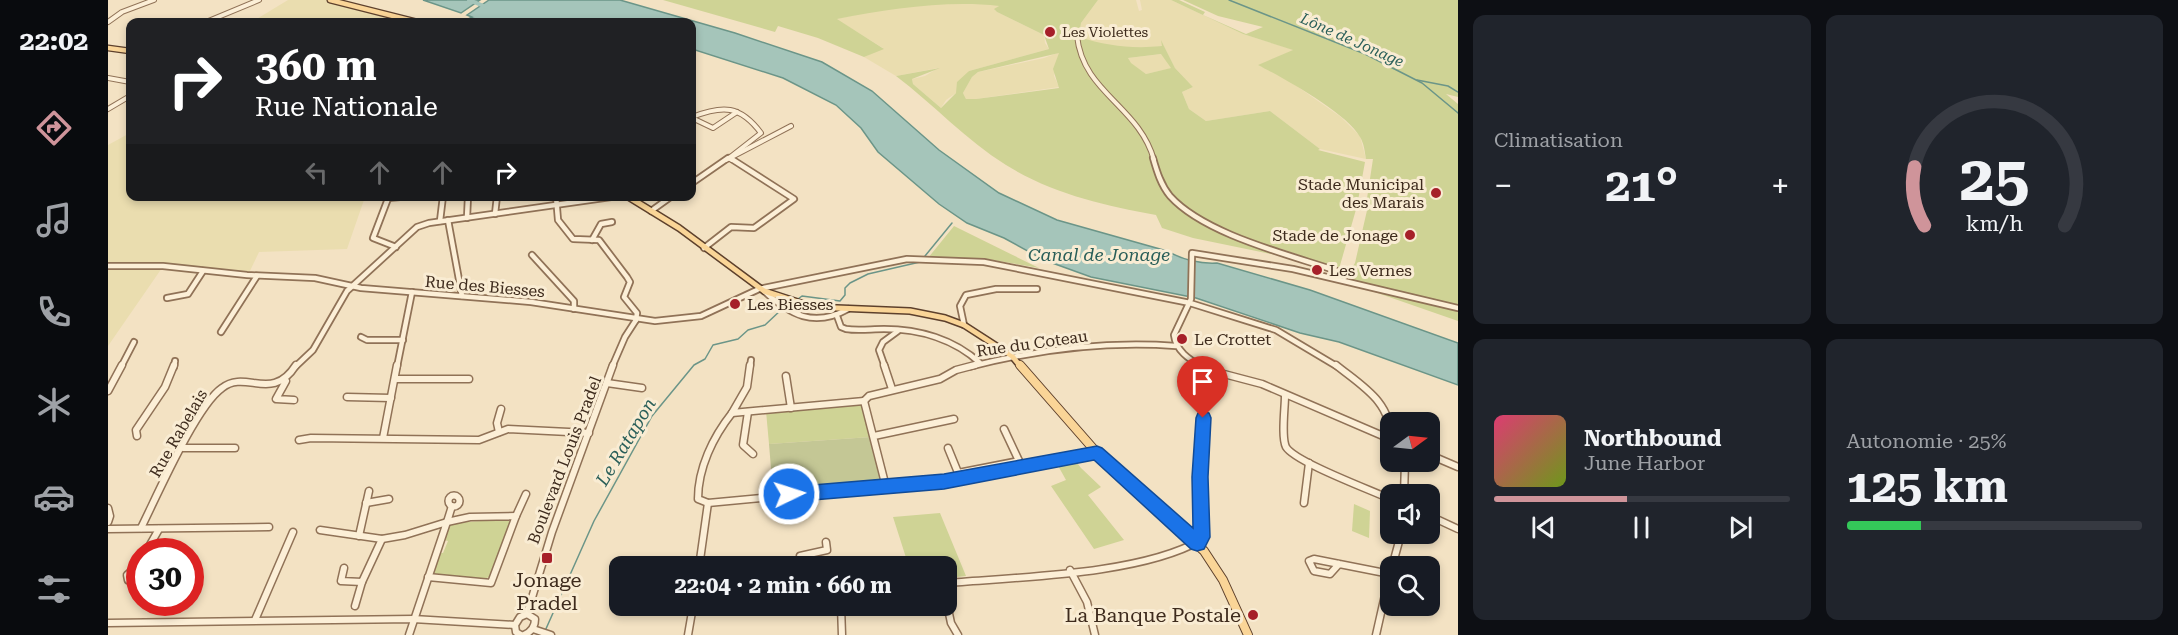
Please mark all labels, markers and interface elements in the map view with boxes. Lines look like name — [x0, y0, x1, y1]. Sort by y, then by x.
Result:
water label: Lône de Jonage — [1297, 9, 1407, 71]
place label: Les Violettes — [1062, 24, 1149, 40]
text: 22:02 — [20, 25, 88, 57]
marker: Les Violettes — [1043, 25, 1057, 39]
text: 360 m — [255, 41, 377, 90]
icon: right — [156, 42, 234, 120]
text: Rue Nationale — [255, 91, 438, 123]
icon: directions — [33, 107, 75, 149]
text: Climatisation — [1494, 128, 1623, 152]
text: 25 — [1959, 142, 2029, 215]
icon: left — [300, 156, 333, 189]
icon: ahead — [363, 156, 396, 189]
icon: ahead — [426, 156, 459, 189]
icon: right — [489, 156, 522, 189]
text: 21° — [1605, 159, 1678, 212]
text: − — [1494, 166, 1512, 205]
text: + — [1771, 166, 1790, 205]
place label: Stade Municipal des Marais — [1298, 175, 1424, 212]
marker: Stade Municipal des Marais — [1429, 186, 1443, 200]
icon: music — [33, 199, 75, 241]
text: km/h — [1966, 212, 2023, 237]
place label: Stade de Jonage — [1272, 226, 1398, 245]
marker: Stade de Jonage — [1403, 228, 1417, 242]
water label: Canal de Jonage — [1028, 244, 1170, 265]
place label: Les Vernes — [1329, 261, 1412, 280]
marker: Les Vernes — [1310, 263, 1324, 277]
street label: Rue des Biesses — [424, 272, 546, 301]
icon: phone — [33, 291, 75, 333]
place label: Les Biesses — [747, 295, 834, 314]
marker: Les Biesses — [728, 297, 742, 311]
street label: Rue du Coteau — [975, 326, 1089, 361]
place label: Le Crottet — [1194, 330, 1271, 349]
marker: Le Crottet — [1175, 332, 1189, 346]
pin — [1177, 356, 1228, 418]
icon: arrive — [1186, 365, 1219, 398]
street label: Boulevard Louis Pradel — [524, 374, 605, 547]
icon: climate — [33, 384, 75, 426]
street label: Rue Rabelais — [146, 385, 212, 481]
water label: Le Ratapon — [591, 394, 660, 490]
north arrow — [1380, 412, 1440, 472]
map controls — [1380, 412, 1440, 616]
text: Northbound — [1584, 426, 1722, 451]
text: Autonomie · 25% — [1847, 429, 2006, 453]
text: June Harbor — [1584, 451, 1705, 475]
text: 125 km — [1847, 460, 2008, 513]
position arrow — [757, 462, 821, 526]
icon: car — [33, 476, 75, 518]
button: sound — [1380, 484, 1440, 544]
icon: previous — [1527, 511, 1560, 544]
icon: pause — [1625, 511, 1658, 544]
icon: next — [1724, 511, 1757, 544]
speed limit sign: 30 — [126, 538, 204, 616]
marker: Jonage Pradel — [540, 551, 554, 565]
button: search — [1380, 556, 1440, 616]
icon: filters — [33, 568, 75, 610]
place label: Jonage Pradel — [513, 568, 581, 615]
text: 22:04 · 2 min · 660 m — [674, 573, 892, 598]
place label: La Banque Postale — [1065, 603, 1241, 627]
marker: La Banque Postale — [1246, 608, 1260, 622]

